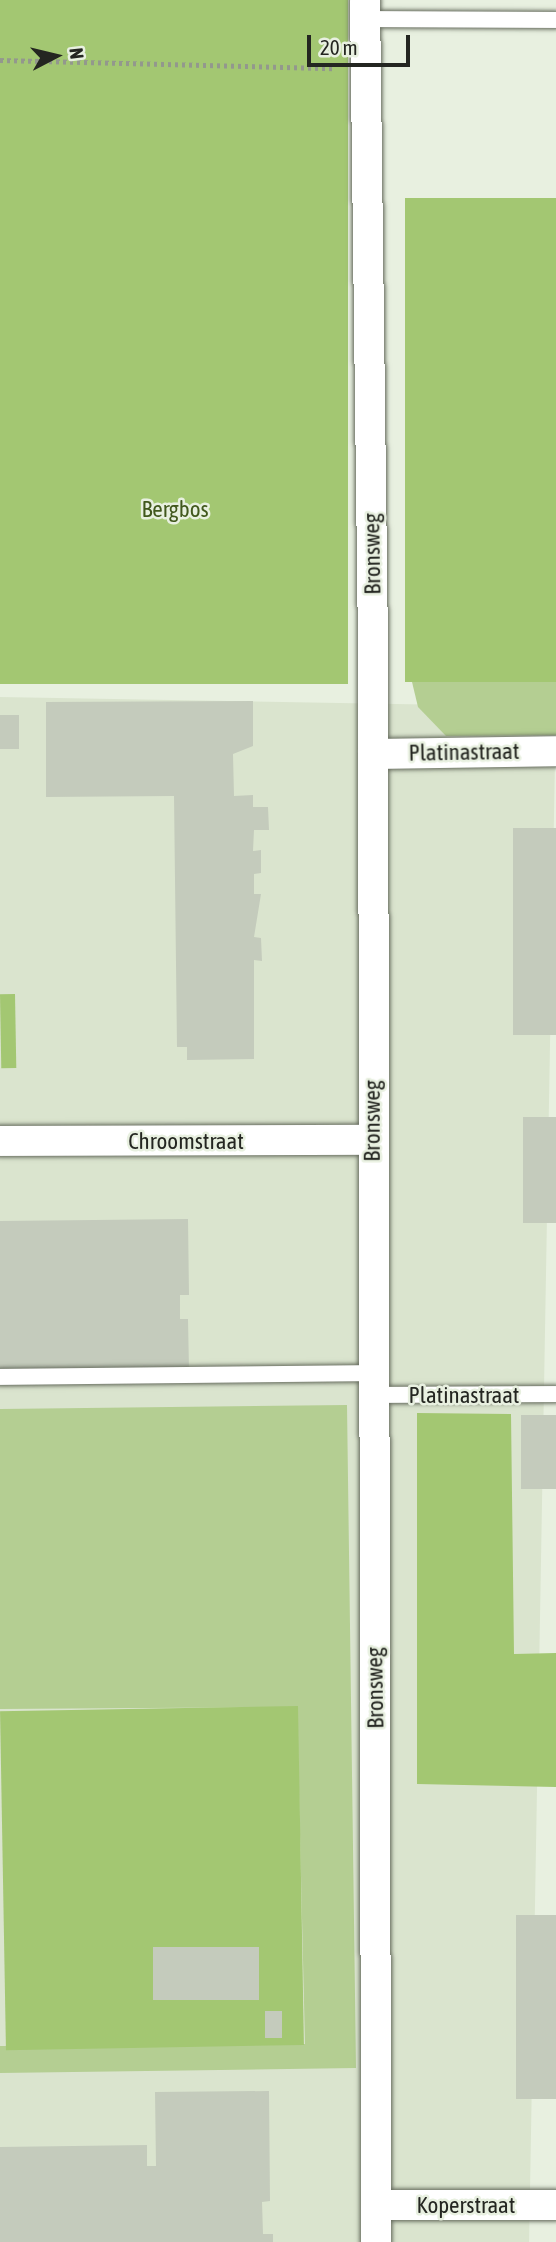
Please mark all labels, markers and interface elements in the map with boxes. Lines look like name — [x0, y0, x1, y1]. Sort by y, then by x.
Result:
north arrow — [21, 21, 91, 91]
scale bar — [311, 21, 414, 65]
text: 20 m — [320, 35, 358, 59]
text: N — [65, 47, 88, 60]
park label: Bergbos — [141, 495, 209, 523]
street label: Bronsweg — [357, 513, 387, 595]
street label: Platinastraat — [408, 737, 520, 767]
street label: Bronsweg — [358, 1080, 386, 1162]
street label: Chroomstraat — [128, 1127, 244, 1155]
street label: Platinastraat — [409, 1381, 519, 1409]
street label: Bronsweg — [360, 1647, 390, 1729]
street label: Koperstraat — [417, 2191, 515, 2219]

